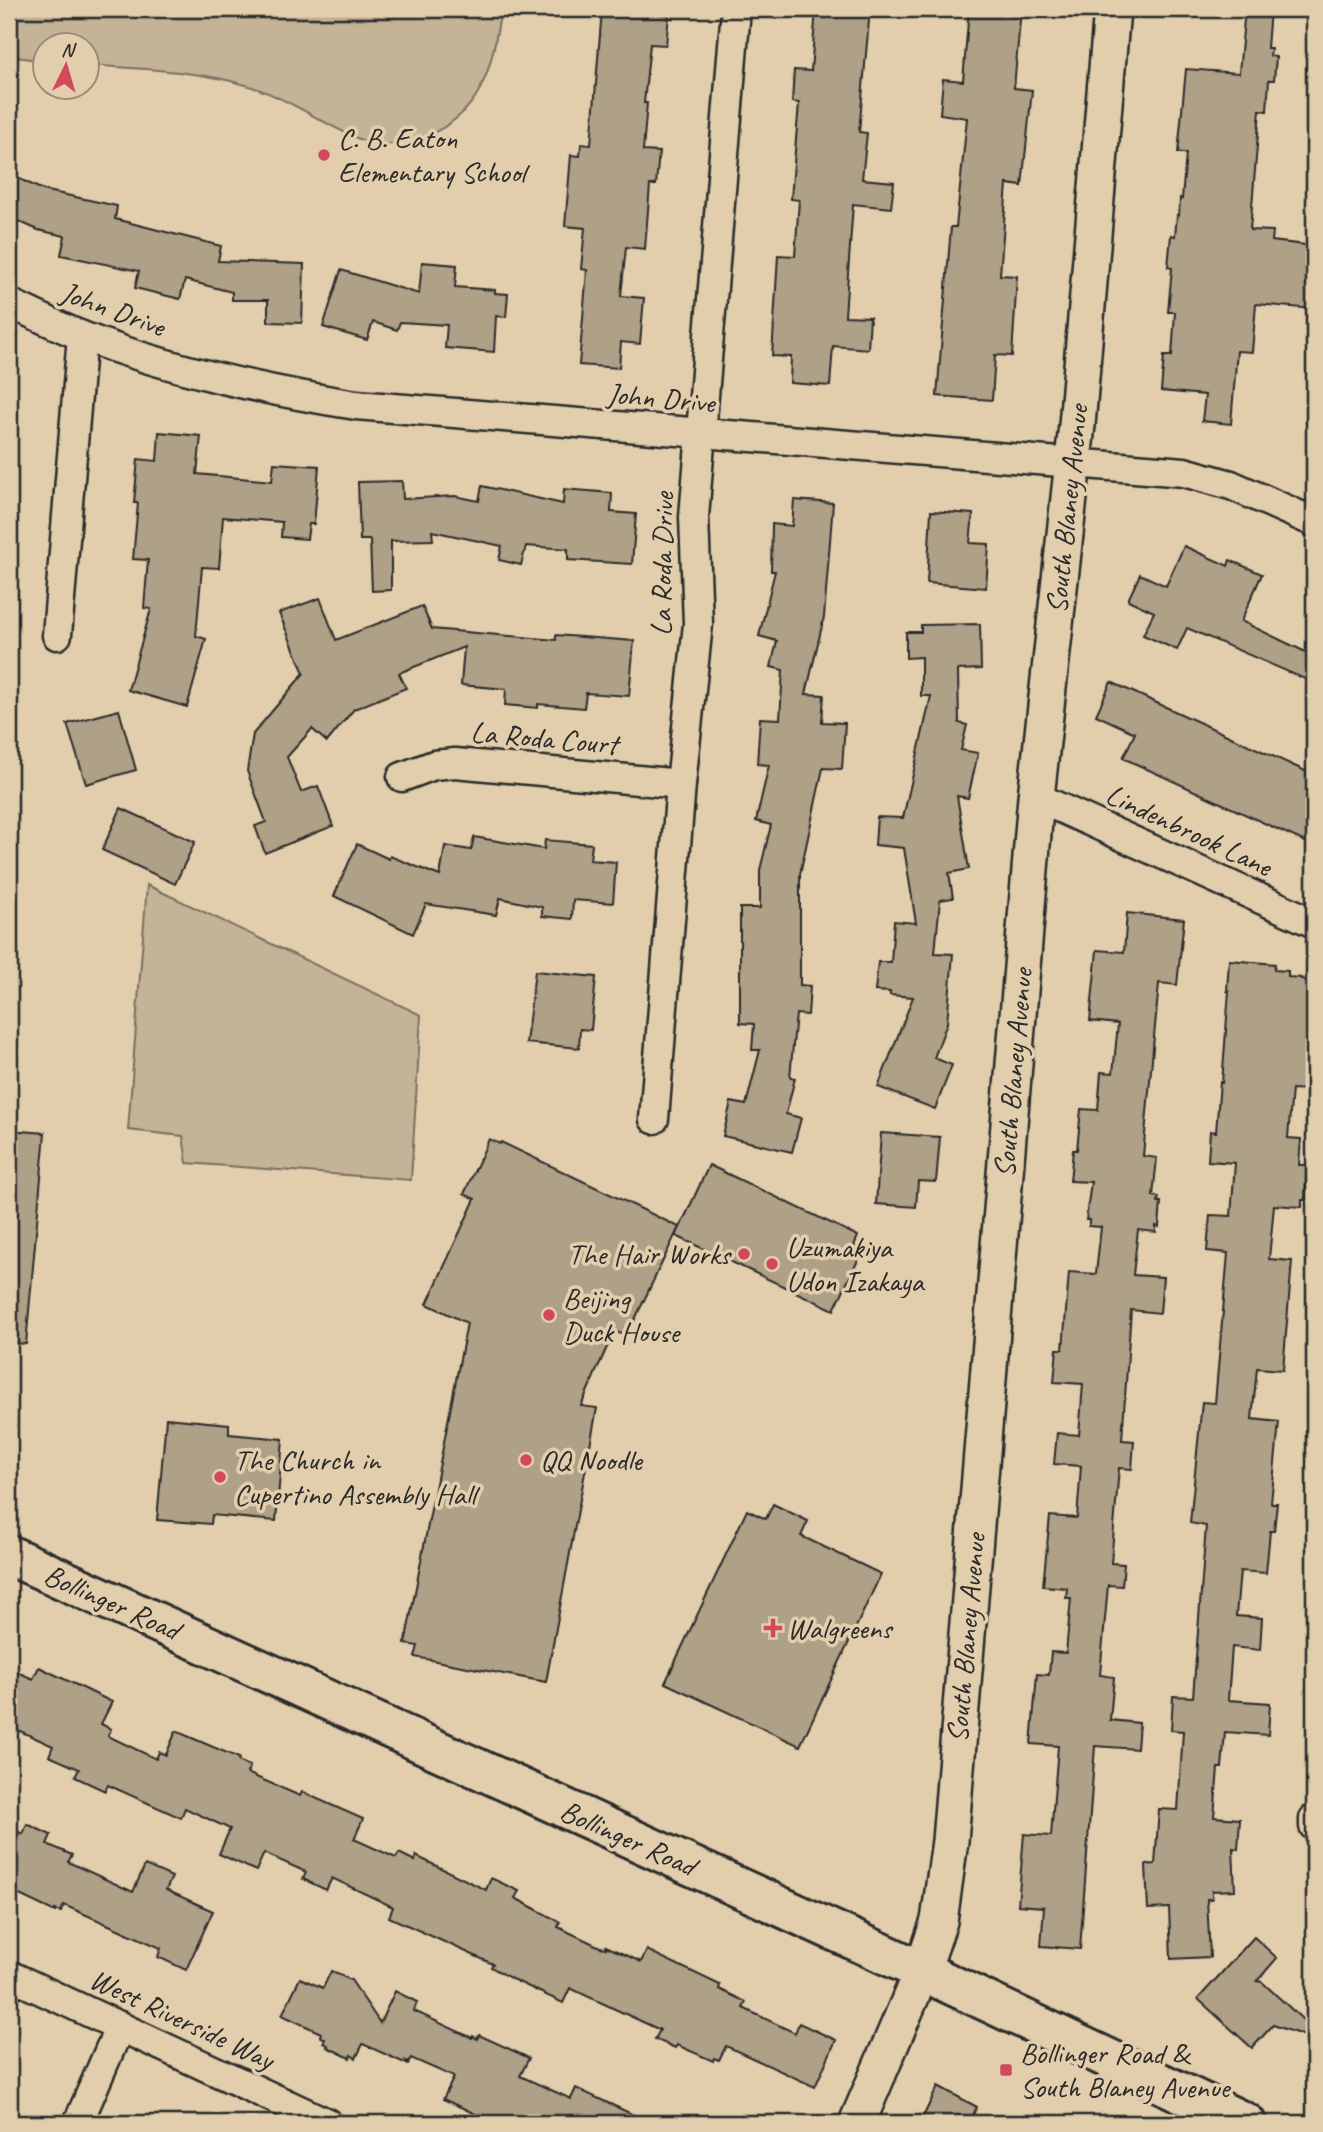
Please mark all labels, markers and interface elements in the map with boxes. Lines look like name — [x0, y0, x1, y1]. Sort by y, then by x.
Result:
north arrow — [32, 32, 102, 102]
text: N — [60, 38, 78, 63]
place label: C. B. Eaton Elementary School — [338, 119, 530, 191]
marker: C. B. Eaton Elementary School — [316, 147, 332, 163]
street label: John Drive — [54, 272, 172, 346]
street label: John Drive — [604, 374, 718, 422]
street label: South Blaney Avenue — [1037, 401, 1097, 615]
street label: La Roda Drive — [642, 490, 682, 636]
street label: La Roda Court — [469, 713, 623, 764]
street label: Lindenbrook Lane — [1100, 775, 1280, 886]
street label: South Blaney Avenue — [985, 965, 1041, 1179]
place label: Uzumakiya Udon Izakaya — [786, 1228, 926, 1300]
place label: The Hair Works — [568, 1235, 733, 1273]
marker: The Hair Works — [736, 1246, 752, 1262]
marker: Uzumakiya Udon Izakaya — [764, 1256, 780, 1272]
place label: Beijing Duck House — [563, 1279, 681, 1351]
marker: Beijing Duck House — [541, 1307, 557, 1323]
place label: The Church in Cupertino Assembly Hall — [234, 1441, 480, 1513]
place label: QQ Noodle — [540, 1441, 644, 1479]
marker: QQ Noodle — [518, 1452, 534, 1468]
marker: The Church in Cupertino Assembly Hall — [212, 1469, 228, 1485]
street label: South Blaney Avenue — [938, 1530, 994, 1744]
street label: Bollinger Road — [38, 1555, 189, 1650]
place label: Walgreens — [787, 1609, 894, 1647]
marker: Walgreens — [765, 1620, 781, 1636]
street label: Bollinger Road — [554, 1791, 705, 1886]
street label: West Riverside Way — [84, 1960, 283, 2079]
place label: Bollinger Road & South Blaney Avenue — [1020, 2034, 1232, 2106]
marker: Bollinger Road & South Blaney Avenue — [998, 2062, 1014, 2078]

